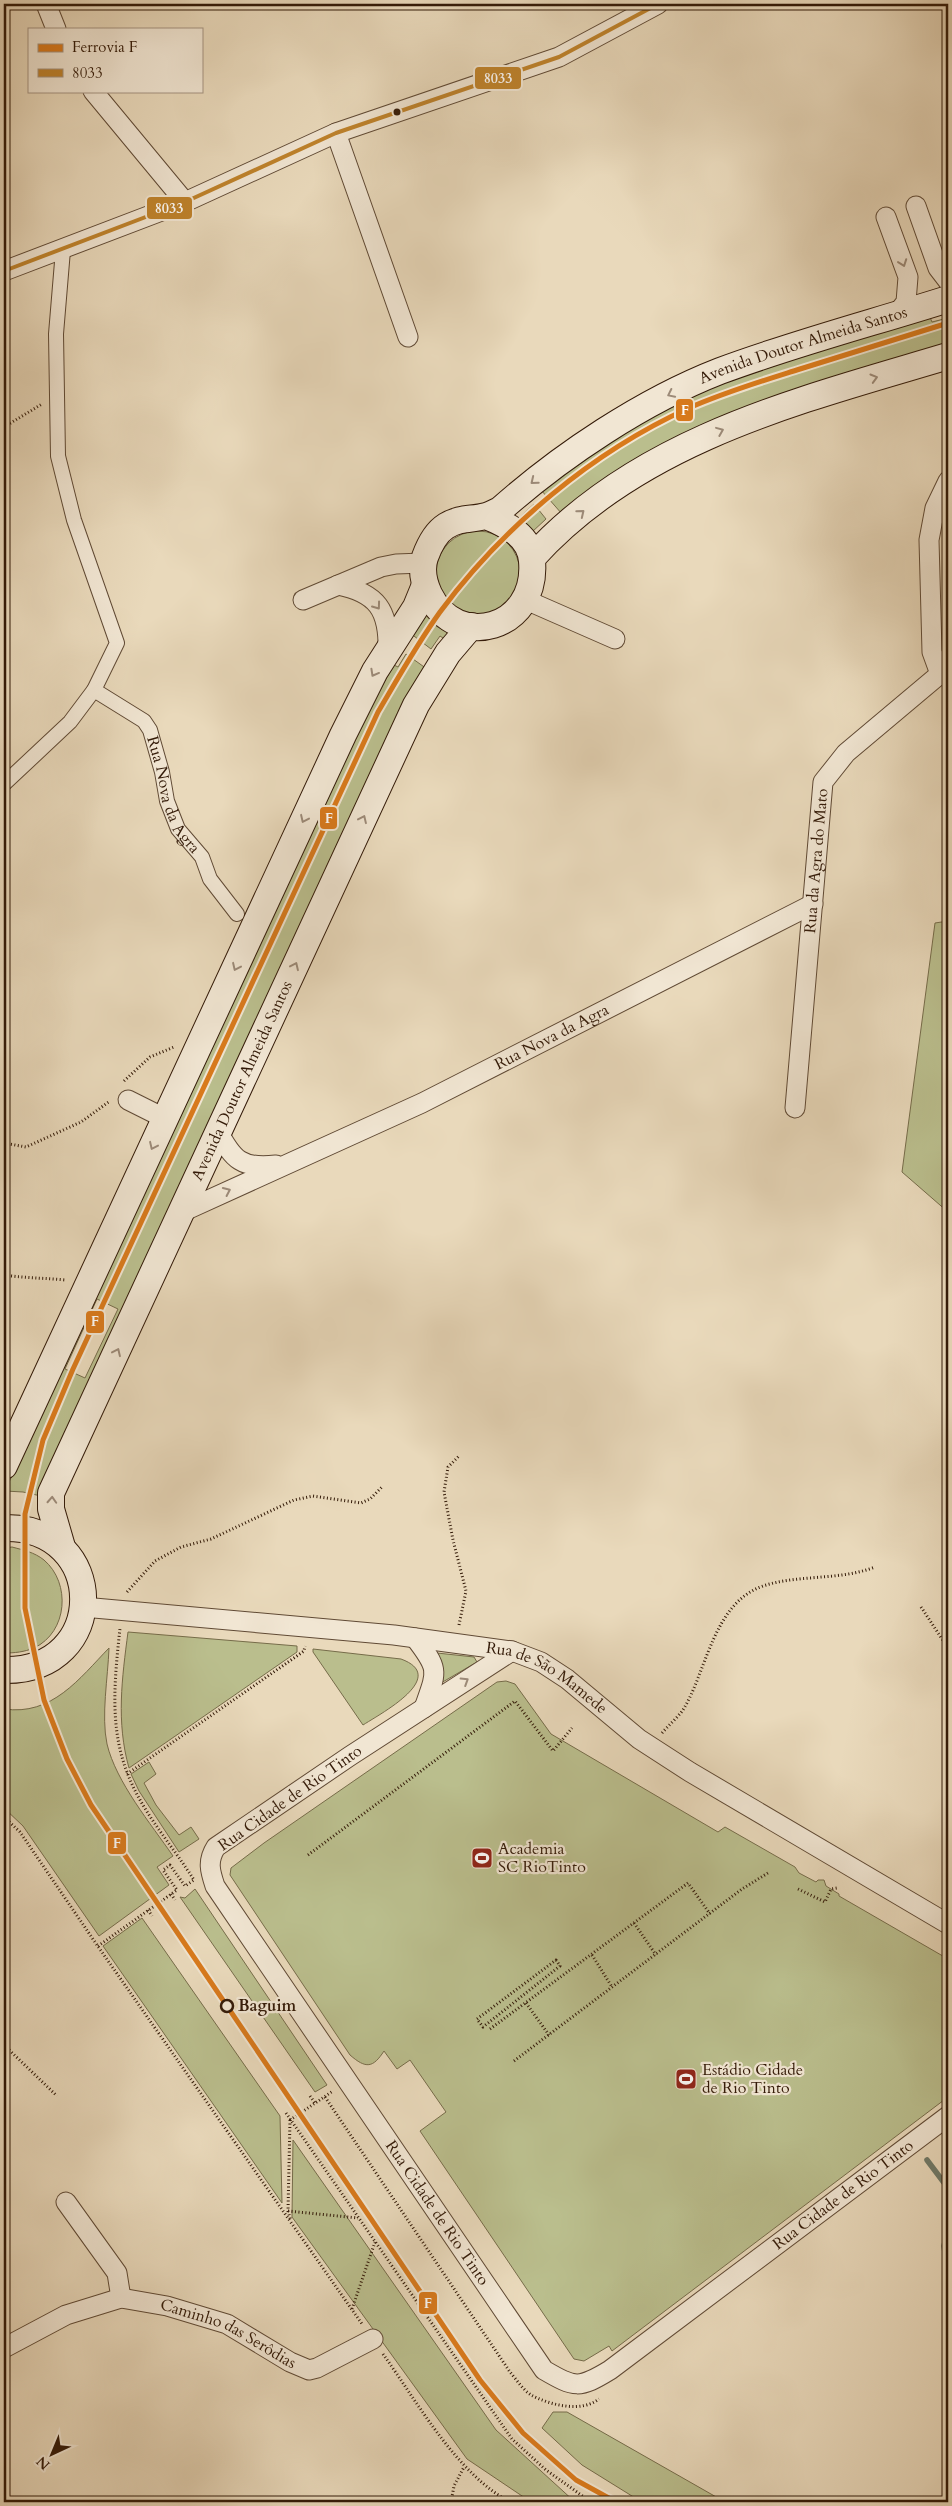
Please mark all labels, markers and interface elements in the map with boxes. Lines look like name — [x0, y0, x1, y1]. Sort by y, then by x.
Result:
legend — [28, 28, 202, 92]
text: Ferrovia F — [72, 37, 137, 57]
text: 8033 — [72, 63, 103, 83]
line badge: 8033 — [474, 66, 522, 90]
text: 8033 — [484, 69, 512, 88]
unlabelled marker — [392, 107, 402, 117]
line badge: 8033 — [146, 196, 193, 220]
text: 8033 — [155, 199, 183, 218]
one-way arrow — [897, 258, 907, 266]
street label: Avenida Doutor Almeida Santos — [695, 301, 910, 389]
one-way arrow — [869, 374, 877, 384]
one-way arrow — [667, 388, 676, 398]
line badge: F — [675, 398, 694, 422]
text: F — [681, 401, 689, 420]
one-way arrow — [715, 426, 724, 437]
one-way arrow — [531, 476, 540, 484]
one-way arrow — [575, 509, 584, 518]
one-way arrow — [371, 600, 380, 610]
one-way arrow — [370, 667, 380, 676]
street label: Rua Nova da Agra — [141, 733, 205, 858]
street label: Rua da Agra do Mato — [799, 787, 833, 934]
line badge: F — [319, 806, 338, 830]
text: F — [325, 809, 333, 828]
one-way arrow — [300, 814, 311, 823]
one-way arrow — [357, 815, 368, 824]
one-way arrow — [232, 962, 243, 971]
one-way arrow — [288, 962, 299, 971]
street label: Avenida Doutor Almeida Santos — [186, 977, 298, 1184]
street label: Rua Nova da Agra — [491, 999, 613, 1075]
one-way arrow — [149, 1141, 159, 1150]
one-way arrow — [222, 1187, 231, 1198]
line badge: F — [85, 1310, 105, 1334]
text: F — [91, 1312, 99, 1331]
one-way arrow — [111, 1348, 121, 1357]
one-way arrow — [46, 1496, 57, 1504]
street label: Rua de São Mamede — [485, 1637, 612, 1719]
one-way arrow — [459, 1678, 468, 1688]
street label: Rua Cidade de Rio Tinto — [214, 1740, 367, 1856]
line badge: F — [107, 1831, 127, 1855]
text: F — [113, 1834, 121, 1853]
place label: Academia SC RioTinto — [498, 1838, 586, 1878]
sports icon: Academia SC RioTinto — [470, 1846, 494, 1870]
place label: Baguim — [238, 1995, 297, 2017]
marker: Baguim — [220, 1999, 234, 2013]
place label: Estádio Cidade de Rio Tinto — [702, 2059, 803, 2099]
sports icon: Estádio Cidade de Rio Tinto — [674, 2067, 698, 2091]
street label: Rua Cidade de Rio Tinto — [768, 2134, 918, 2255]
street label: Rua Cidade de Rio Tinto — [380, 2136, 495, 2290]
line badge: F — [418, 2291, 438, 2315]
street label: Caminho das Serôdias — [159, 2294, 299, 2374]
text: F — [424, 2294, 432, 2313]
north arrow — [28, 2428, 78, 2478]
text: N — [32, 2452, 54, 2474]

